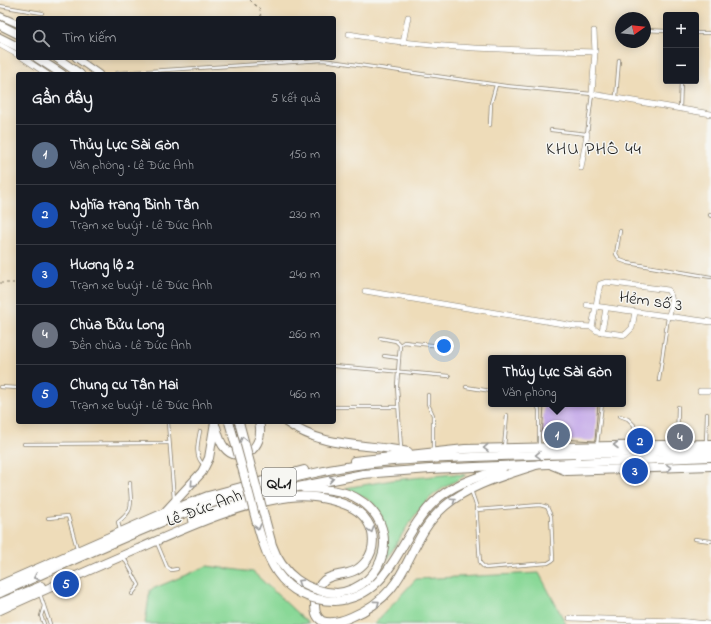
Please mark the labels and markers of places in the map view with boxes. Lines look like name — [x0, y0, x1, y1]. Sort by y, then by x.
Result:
pin: 1 — [544, 420, 570, 450]
pin: 4 — [667, 422, 693, 452]
pin: 2 — [627, 426, 653, 456]
pin: 3 — [622, 456, 648, 486]
pin: 5 — [53, 569, 79, 599]

